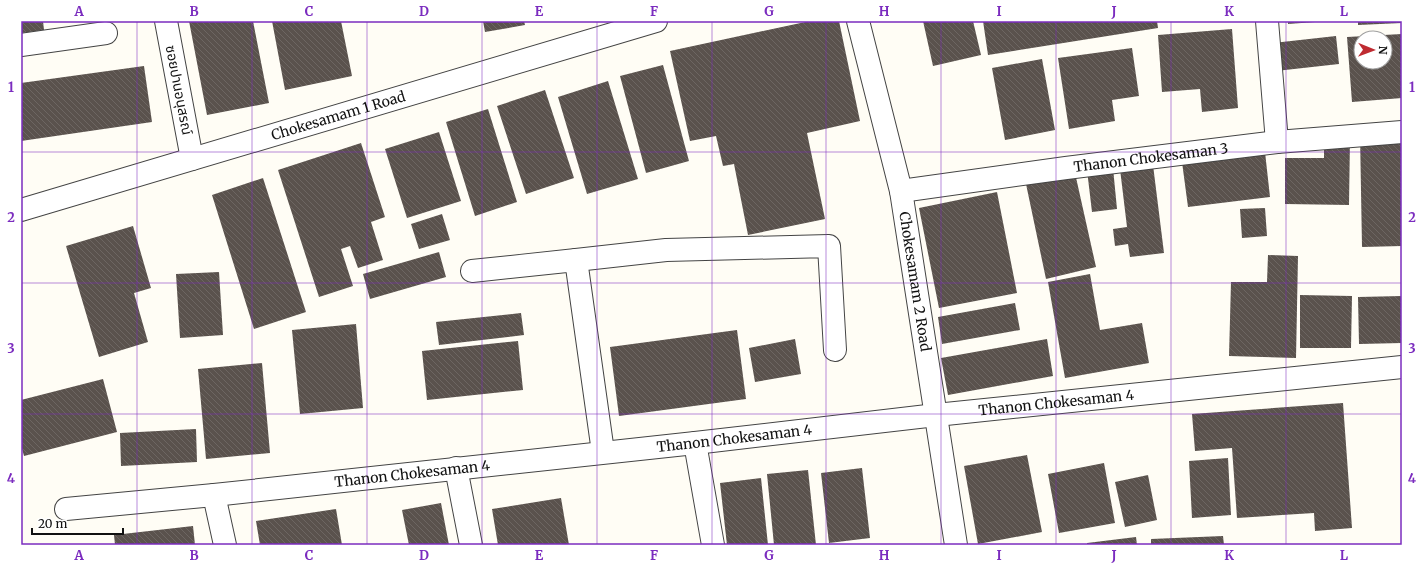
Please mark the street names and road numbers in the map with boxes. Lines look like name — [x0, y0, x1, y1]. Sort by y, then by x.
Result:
street label: ซอยปานอนุสรณ์ — [161, 44, 197, 136]
street label: Chokesamam 1 Road — [269, 87, 408, 144]
street label: Thanon Chokesaman 3 — [1072, 139, 1229, 176]
street label: Chokesamam 2 Road — [895, 210, 935, 353]
street label: Thanon Chokesaman 4 — [978, 386, 1135, 420]
street label: Thanon Chokesaman 4 — [656, 420, 813, 456]
street label: Thanon Chokesaman 4 — [334, 456, 491, 491]

